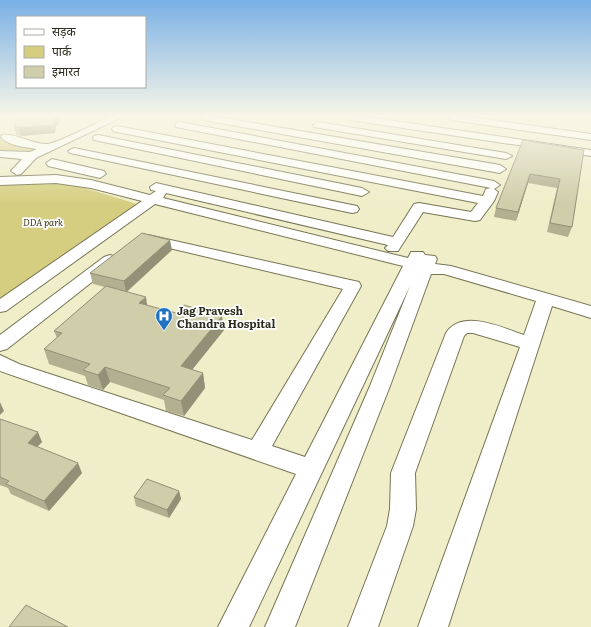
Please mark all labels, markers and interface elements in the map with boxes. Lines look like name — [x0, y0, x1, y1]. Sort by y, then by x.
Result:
legend — [16, 16, 146, 88]
text: सड़क — [52, 22, 77, 40]
text: पार्क — [52, 42, 72, 60]
text: इमारत — [52, 62, 81, 80]
park label: DDA park — [23, 215, 63, 229]
place label: Jag Pravesh Chandra Hospital — [177, 302, 275, 331]
hospital icon: Jag Pravesh Chandra Hospital — [154, 306, 174, 331]

